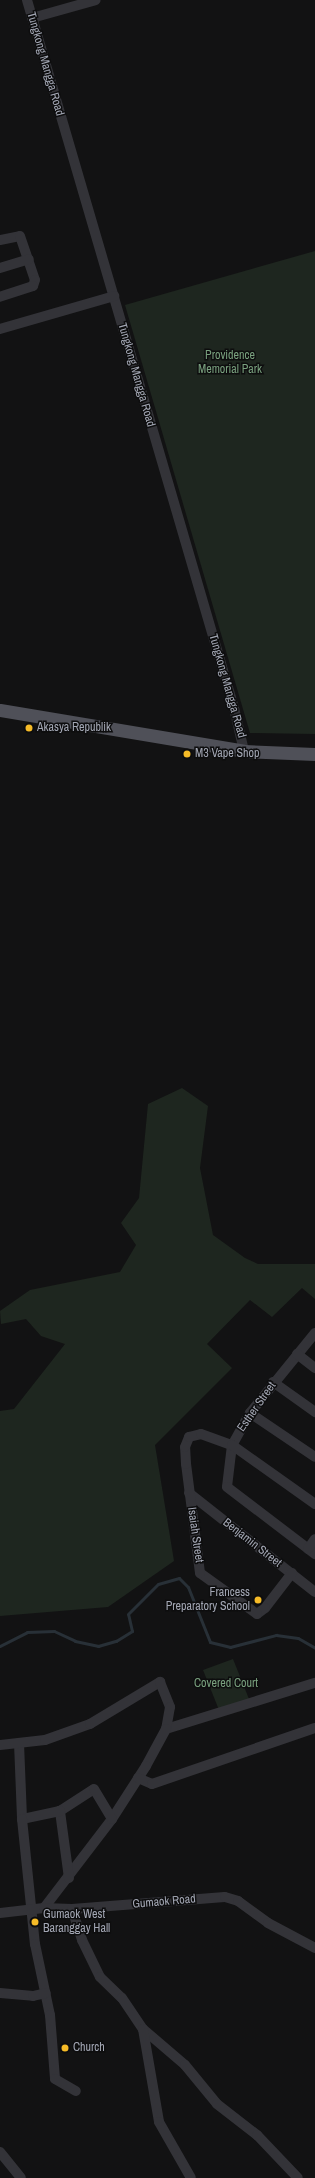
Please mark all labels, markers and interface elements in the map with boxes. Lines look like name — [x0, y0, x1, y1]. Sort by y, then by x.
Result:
street label: Tungkong Mangga Road — [23, 10, 67, 118]
street label: Tungkong Mangga Road — [114, 321, 158, 429]
park label: Providence Memorial Park — [198, 349, 262, 377]
street label: Tungkong Mangga Road — [205, 632, 249, 740]
place label: Akasya Republik — [37, 721, 111, 735]
marker: Akasya Republik — [24, 723, 34, 733]
place label: M3 Vape Shop — [195, 747, 259, 761]
marker: M3 Vape Shop — [182, 749, 192, 759]
street label: Esther Street — [235, 1379, 279, 1435]
street label: Isaiah Street — [184, 1506, 206, 1564]
street label: Benjamin Street — [220, 1516, 284, 1570]
place label: Francess Preparatory School — [166, 1586, 250, 1614]
marker: Francess Preparatory School — [253, 1595, 263, 1605]
park label: Covered Court — [194, 1677, 258, 1691]
street label: Gumaok Road — [132, 1892, 196, 1912]
place label: Gumaok West Baranggay Hall — [43, 1908, 110, 1936]
marker: Gumaok West Baranggay Hall — [30, 1917, 40, 1927]
place label: Church — [73, 2041, 105, 2055]
marker: Church — [60, 2043, 70, 2053]

